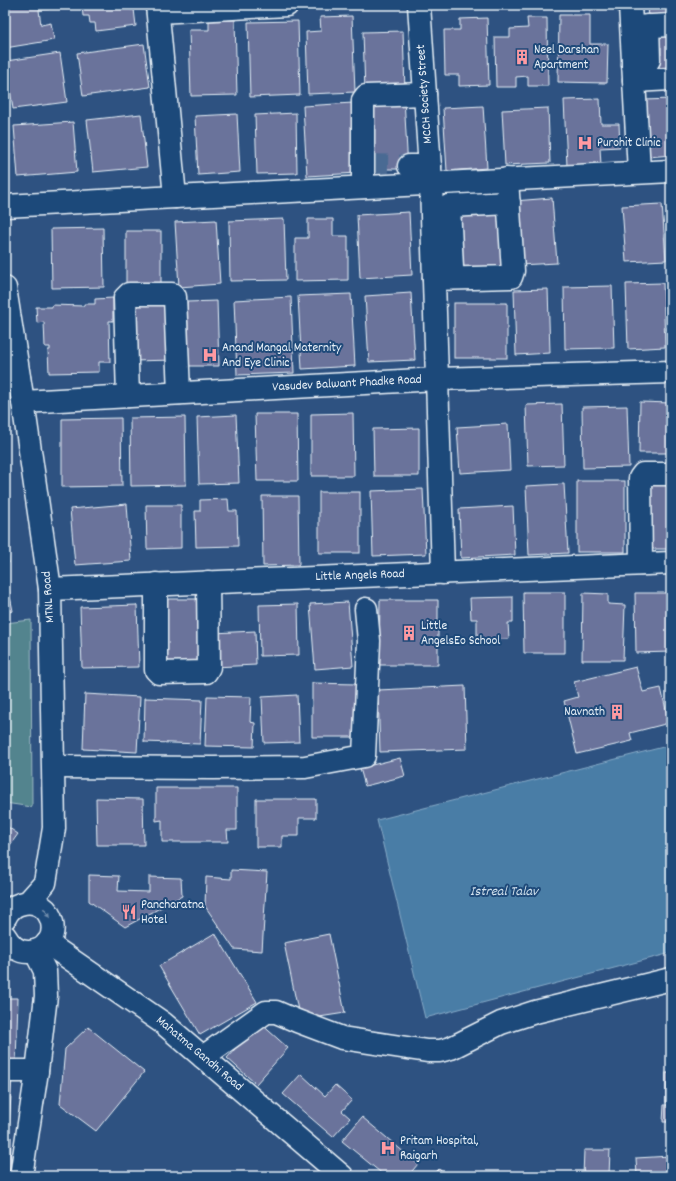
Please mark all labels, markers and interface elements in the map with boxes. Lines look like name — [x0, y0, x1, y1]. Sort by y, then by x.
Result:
place label: Neel Darshan Apartment — [534, 41, 599, 75]
street label: MCCH Society Street — [412, 43, 438, 144]
building icon: Neel Darshan Apartment — [513, 48, 531, 66]
hospital icon: Purohit Clinic — [576, 134, 594, 152]
place label: Purohit Clinic — [597, 134, 661, 153]
place label: Anand Mangal Maternity And Eye Clinic — [222, 339, 342, 373]
hospital icon: Anand Mangal Maternity And Eye Clinic — [201, 346, 219, 364]
street label: Vasudev Balwant Phadke Road — [272, 371, 422, 397]
street label: Little Angels Road — [315, 565, 405, 587]
street label: MTNL Road — [38, 570, 60, 624]
place label: Little AngelsEo School — [421, 617, 500, 651]
building icon: Little AngelsEo School — [400, 624, 418, 642]
place label: Navnath — [564, 703, 605, 722]
building icon: Navnath — [608, 703, 626, 721]
water label: Istreal Talav — [470, 882, 540, 902]
place label: Pancharatna Hotel — [141, 896, 205, 930]
restaurant icon: Pancharatna Hotel — [120, 903, 138, 921]
one-way arrow — [43, 908, 51, 918]
street label: Mahatma Gandhi Road — [151, 1012, 247, 1096]
place label: Pritam Hospital, Raigarh — [400, 1132, 479, 1166]
hospital icon: Pritam Hospital, Raigarh — [379, 1139, 397, 1157]

